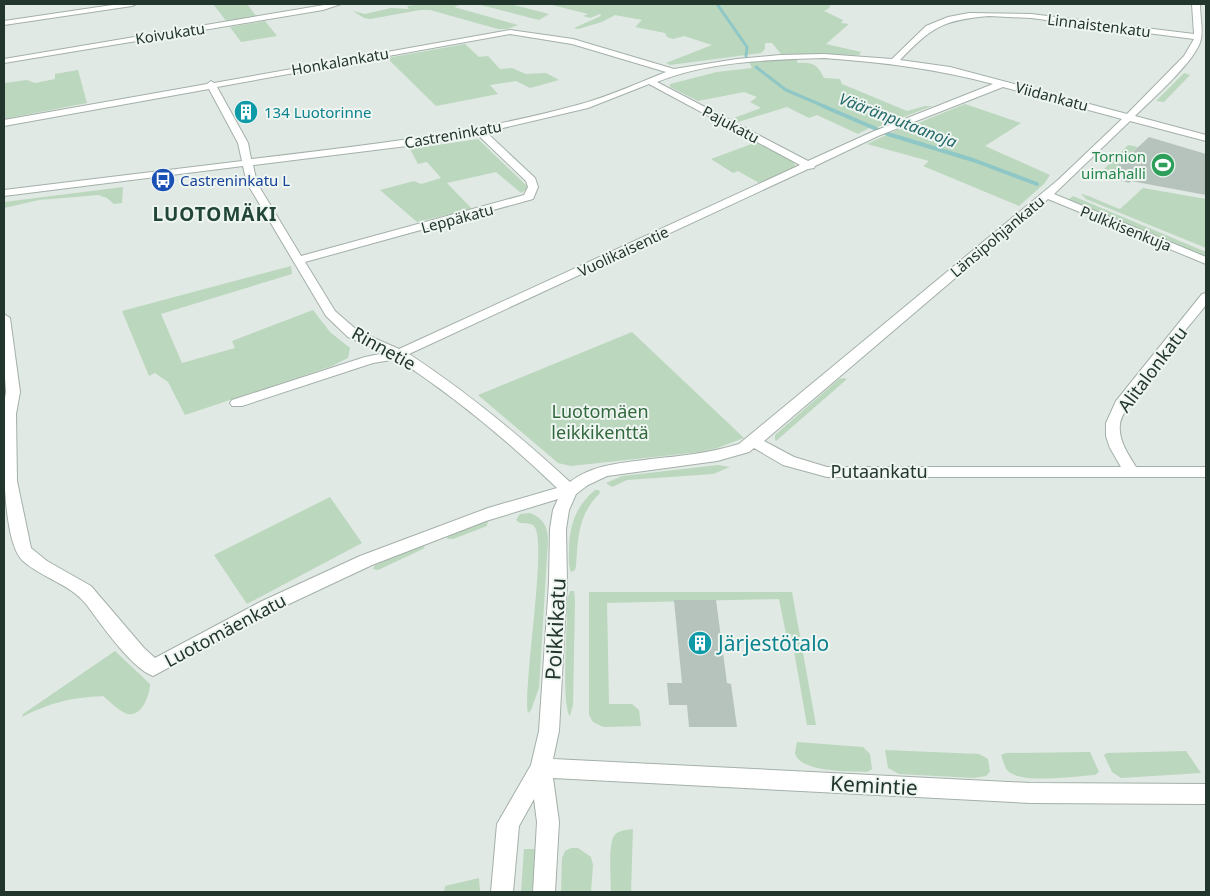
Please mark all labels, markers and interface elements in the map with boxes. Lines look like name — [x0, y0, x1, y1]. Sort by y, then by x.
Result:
street label: Linnaistenkatu — [1046, 9, 1152, 41]
street label: Koivukatu — [134, 18, 206, 48]
street label: Honkalankatu — [290, 43, 390, 79]
street label: Viidankatu — [1013, 77, 1091, 115]
water label: Vääränputaanoja — [836, 87, 960, 153]
building icon: 134 Luotorinne — [233, 99, 259, 125]
street label: Pajukatu — [699, 101, 763, 147]
place label: 134 Luotorinne — [264, 102, 371, 122]
street label: Castreninkatu — [403, 116, 503, 152]
place label: Tornion uimahalli — [1081, 146, 1146, 183]
sports icon: Tornion uimahalli — [1150, 152, 1176, 178]
bus stop icon: Castreninkatu L — [150, 167, 176, 193]
place label: Castreninkatu L — [180, 170, 290, 190]
street label: Länsipohjankatu — [946, 191, 1048, 281]
street label: Leppäkatu — [419, 199, 495, 237]
district label: LUOTOMÄKI — [153, 201, 277, 227]
street label: Pulkkisenkuja — [1077, 201, 1175, 255]
street label: Vuolikaisentie — [574, 221, 672, 281]
street label: Rinnetie — [348, 321, 420, 375]
street label: Alitalonkatu — [1112, 321, 1192, 417]
park label: Luotomäen leikkikenttä — [551, 399, 649, 444]
street label: Putaankatu — [830, 459, 928, 483]
street label: Poikkikatu — [538, 577, 572, 681]
street label: Luotomäenkatu — [160, 588, 290, 672]
place label: Järjestötalo — [716, 629, 829, 657]
building icon: Järjestötalo — [687, 630, 713, 656]
street label: Kemintie — [829, 769, 919, 801]

